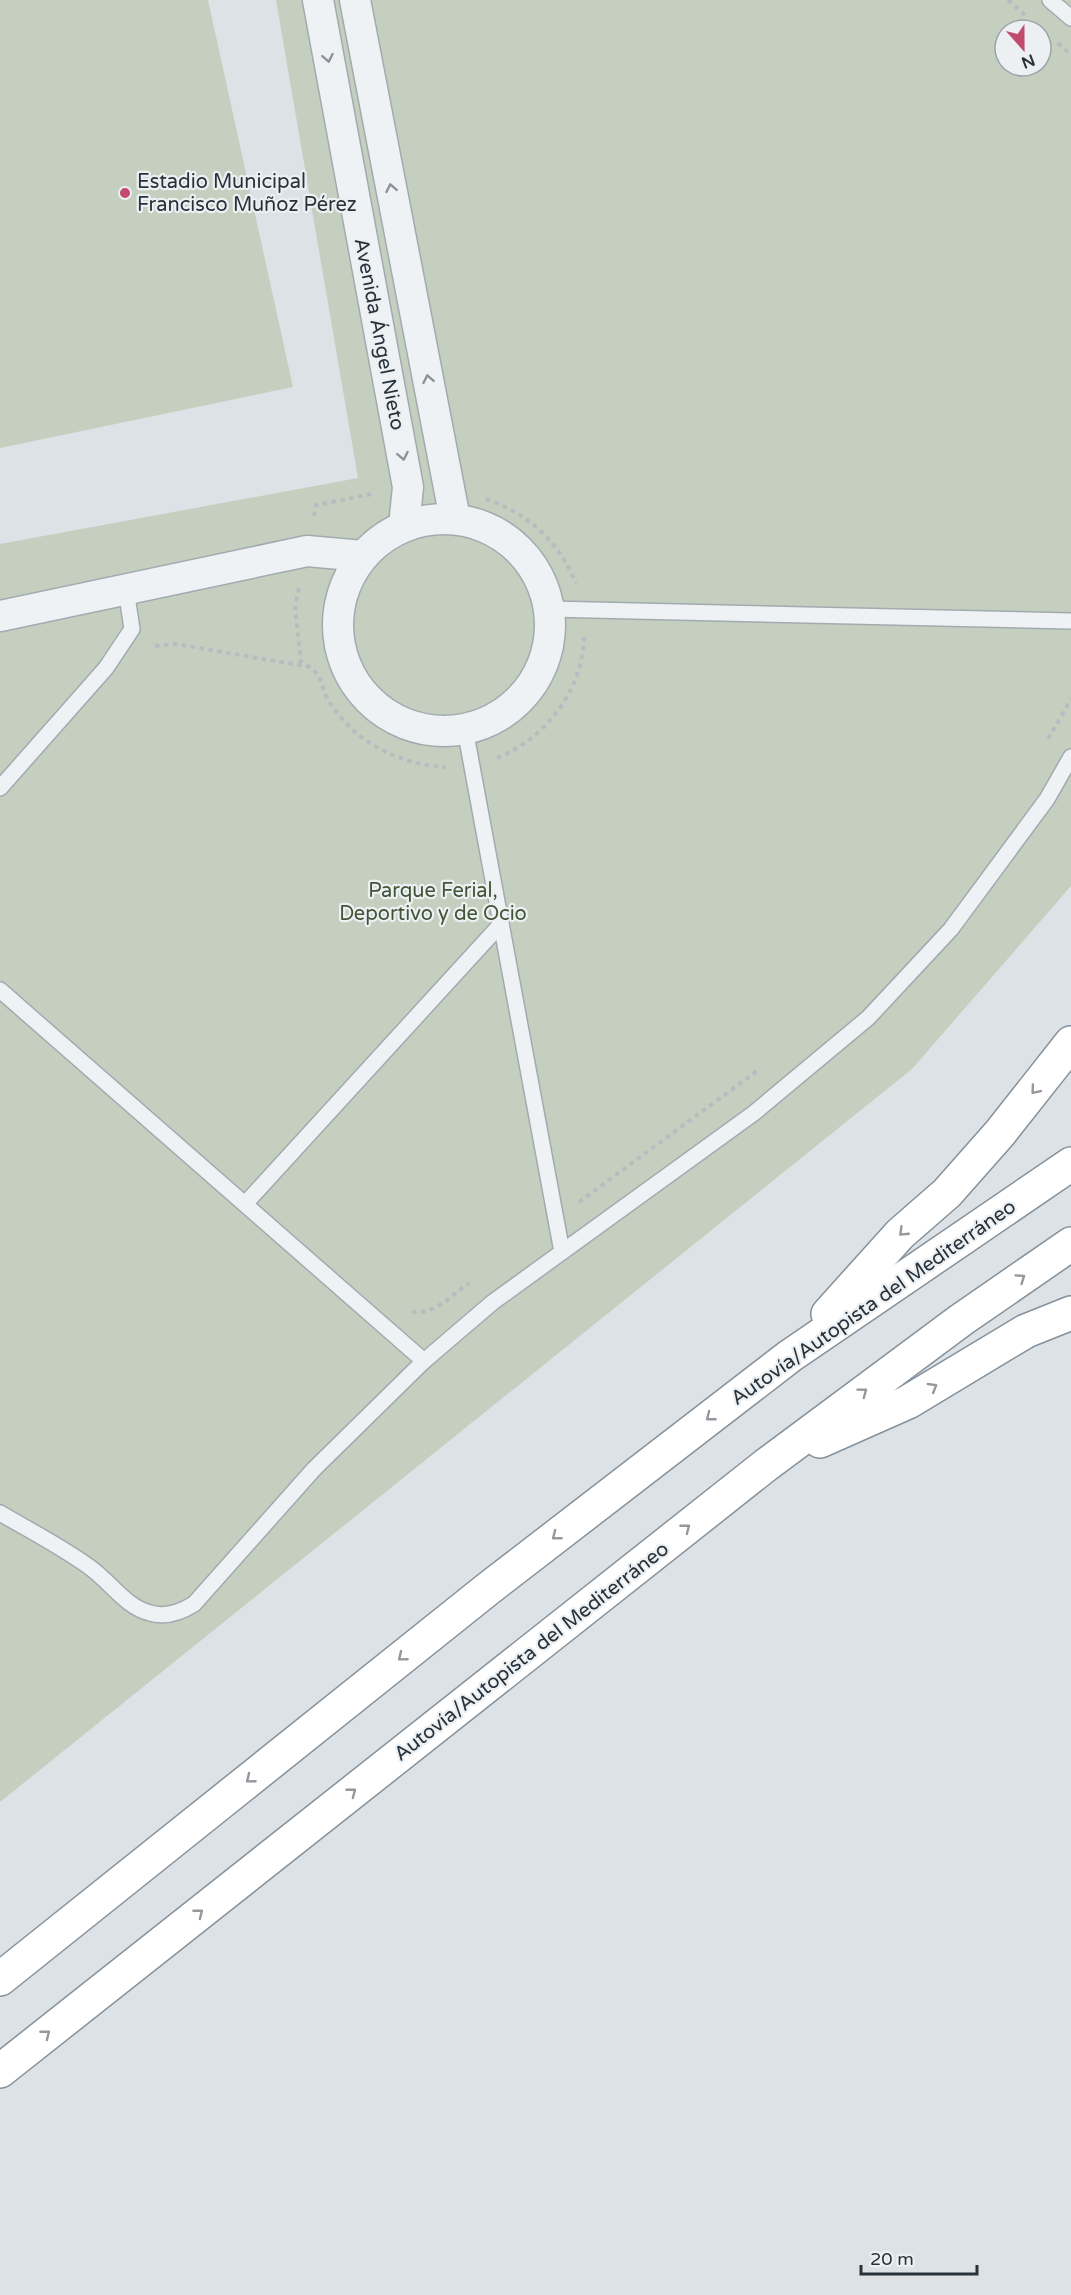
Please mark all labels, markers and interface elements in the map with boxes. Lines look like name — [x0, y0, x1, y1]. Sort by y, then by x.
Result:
north arrow — [993, 18, 1053, 78]
text: N — [1018, 49, 1038, 73]
one-way arrow — [321, 52, 334, 62]
place label: Estadio Municipal Francisco Muñoz Pérez — [137, 170, 357, 217]
one-way arrow — [385, 183, 398, 193]
marker: Estadio Municipal Francisco Muñoz Pérez — [118, 186, 132, 200]
street label: Avenida Ángel Nieto — [349, 236, 410, 432]
one-way arrow — [422, 375, 435, 385]
one-way arrow — [396, 451, 408, 460]
park label: Parque Ferial, Deportivo y de Ocio — [339, 879, 527, 926]
one-way arrow — [1032, 1083, 1043, 1094]
street label: Autovía/Autopista del Mediterráneo — [727, 1195, 1021, 1411]
one-way arrow — [899, 1225, 910, 1236]
one-way arrow — [1015, 1274, 1026, 1285]
one-way arrow — [927, 1383, 937, 1395]
one-way arrow — [857, 1389, 868, 1400]
one-way arrow — [706, 1410, 717, 1421]
one-way arrow — [679, 1525, 690, 1536]
one-way arrow — [551, 1529, 562, 1540]
street label: Autovía/Autopista del Mediterráneo — [389, 1537, 674, 1767]
one-way arrow — [398, 1650, 409, 1661]
one-way arrow — [246, 1772, 257, 1783]
one-way arrow — [345, 1789, 356, 1800]
one-way arrow — [192, 1910, 203, 1921]
one-way arrow — [39, 2031, 50, 2042]
scale bar — [861, 2238, 976, 2276]
text: 20 m — [870, 2248, 914, 2270]

